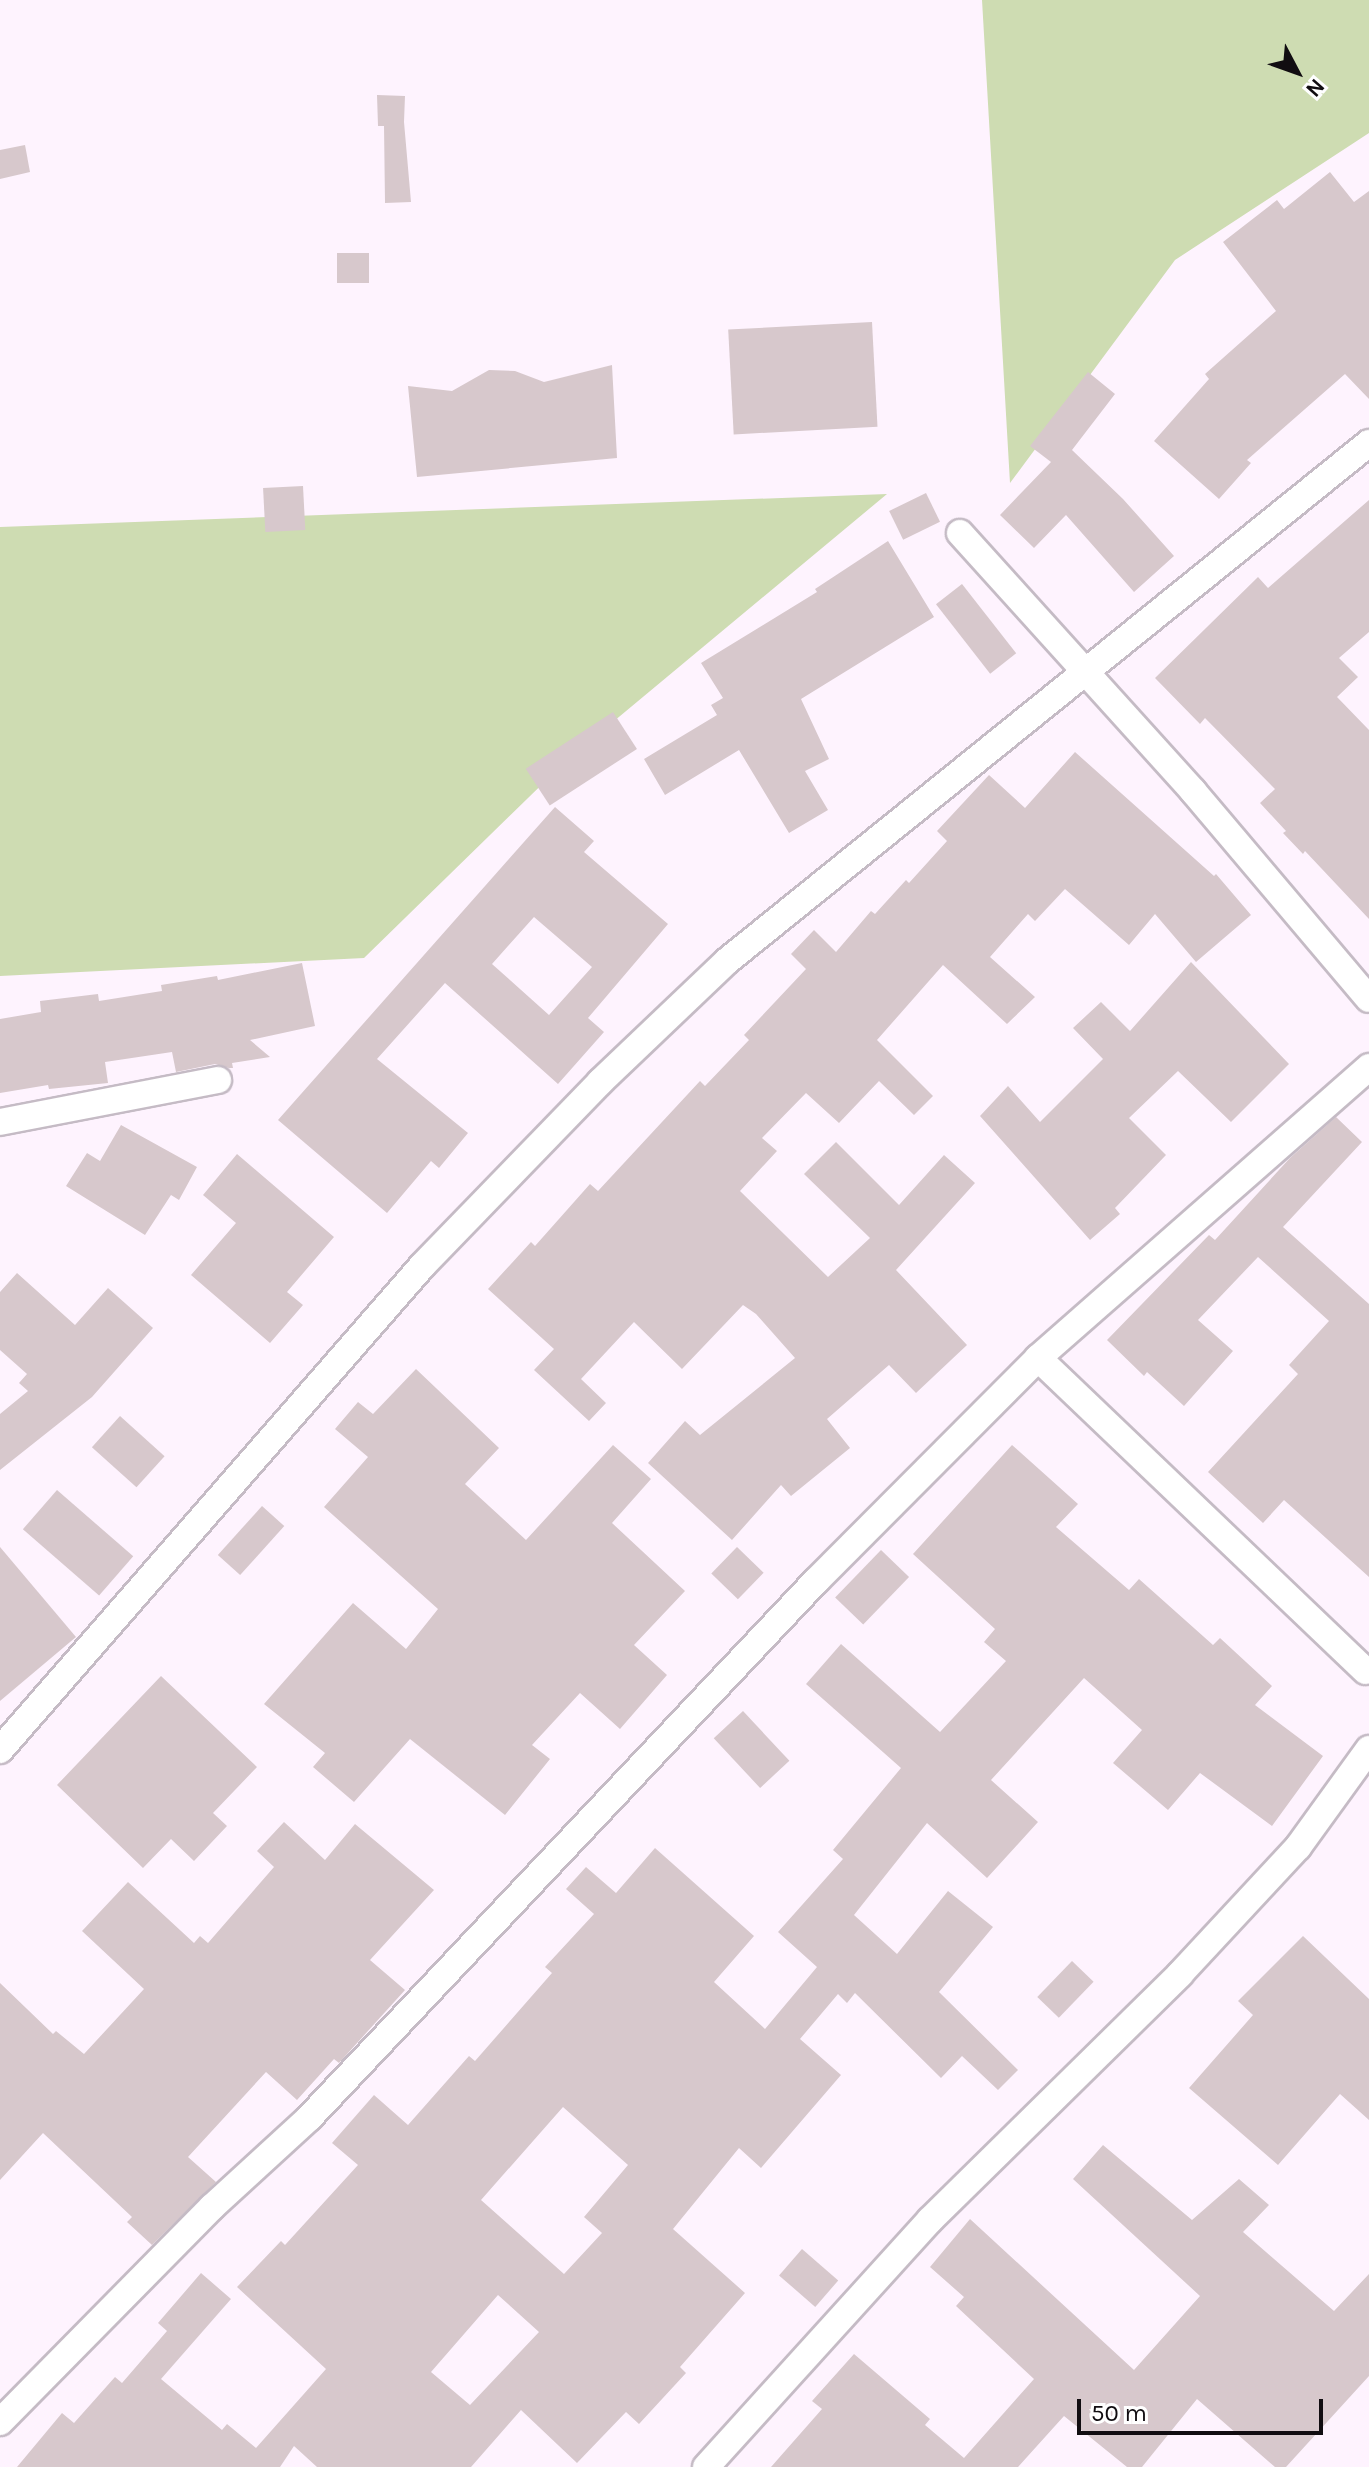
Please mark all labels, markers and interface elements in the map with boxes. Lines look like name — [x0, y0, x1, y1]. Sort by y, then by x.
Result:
north arrow — [1257, 32, 1337, 112]
text: N — [1300, 73, 1330, 102]
scale bar — [1081, 2383, 1327, 2433]
text: 50 m — [1091, 2399, 1147, 2427]

